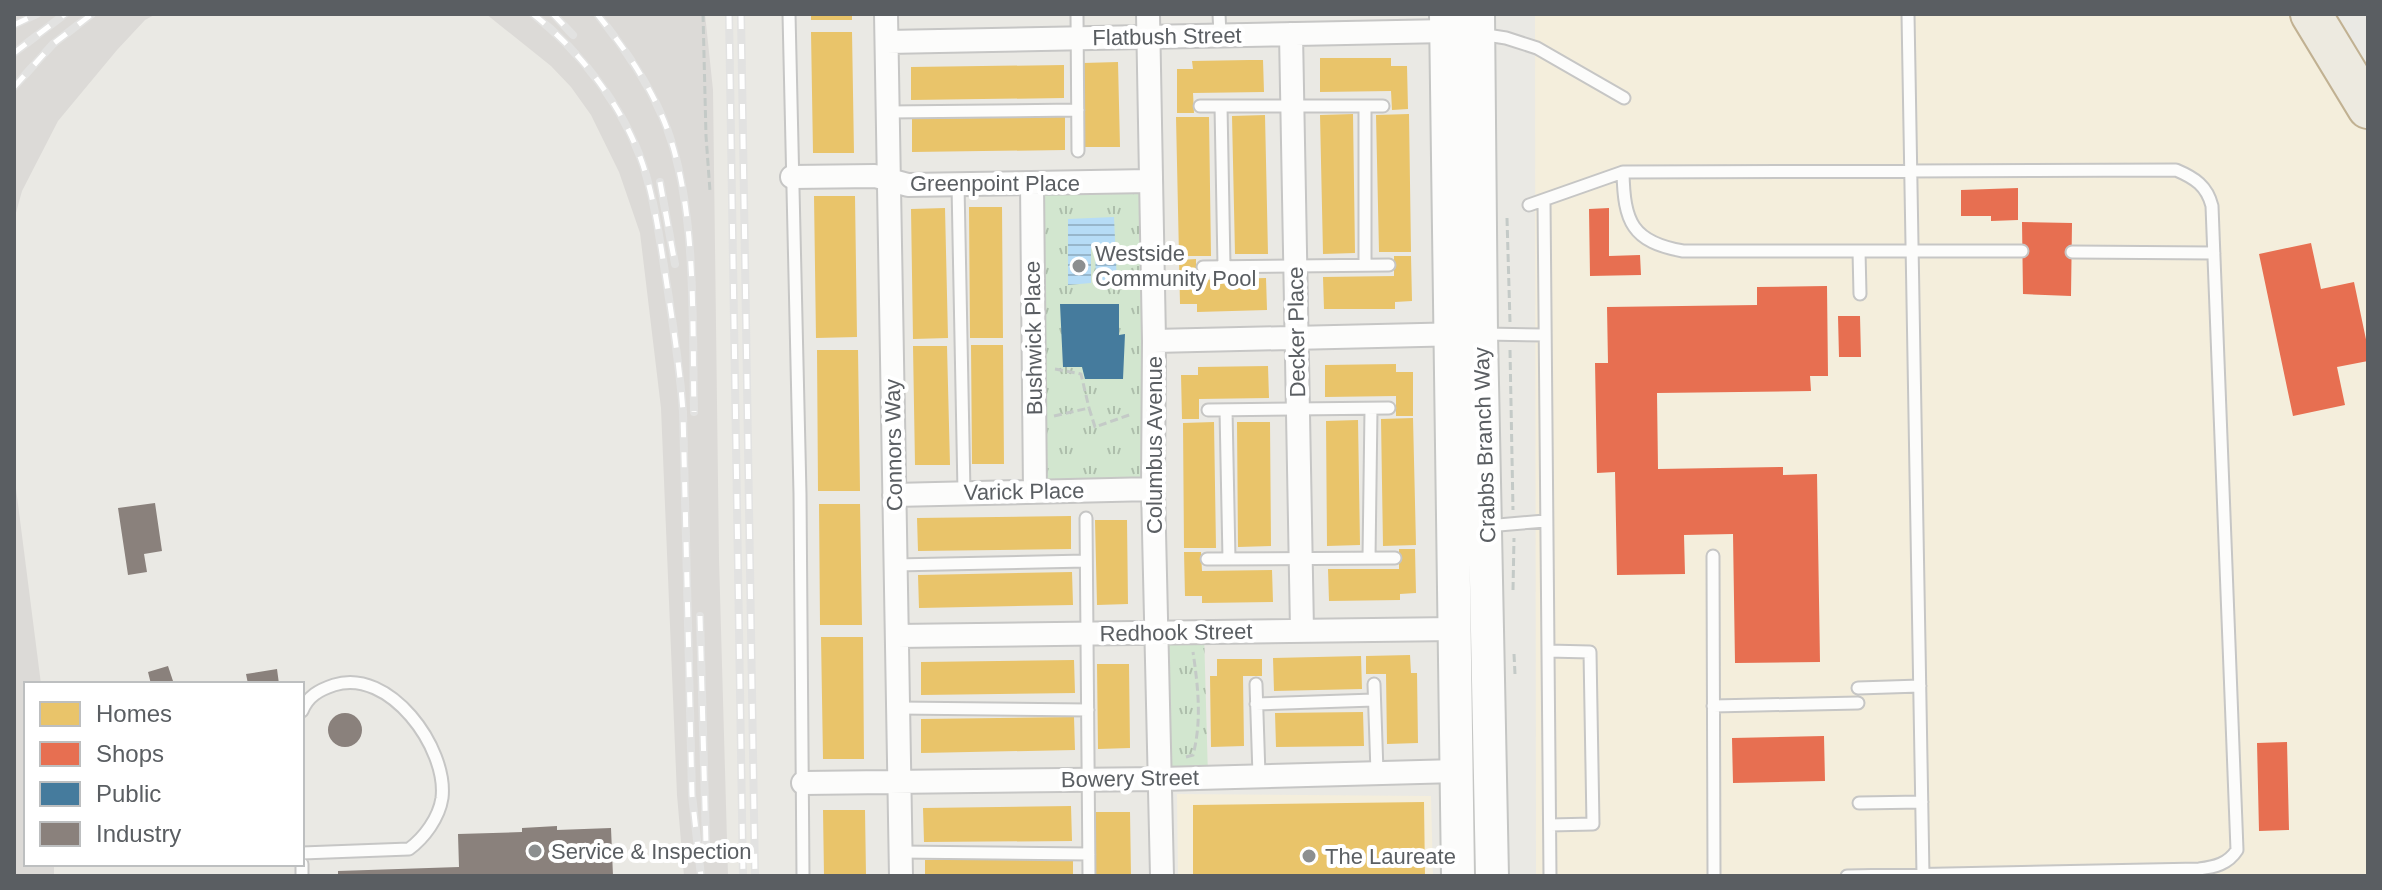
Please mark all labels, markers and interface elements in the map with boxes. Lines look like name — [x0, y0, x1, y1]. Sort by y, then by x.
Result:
street label: Flatbush Street — [1092, 23, 1242, 50]
street label: Greenpoint Place — [910, 171, 1080, 196]
place label: Westside Community Pool — [1095, 241, 1256, 291]
marker: Westside Community Pool — [1070, 257, 1088, 275]
street label: Bushwick Place — [1020, 261, 1047, 415]
street label: Decker Place — [1283, 266, 1310, 398]
street label: Crabbs Branch Way — [1469, 347, 1500, 543]
street label: Columbus Avenue — [1142, 356, 1167, 534]
street label: Connors Way — [880, 379, 907, 511]
street label: Varick Place — [963, 478, 1085, 505]
street label: Redhook Street — [1099, 619, 1253, 646]
legend — [24, 682, 304, 866]
text: Homes — [96, 700, 172, 727]
text: Shops — [96, 740, 164, 767]
street label: Bowery Street — [1061, 765, 1199, 792]
text: Public — [96, 780, 161, 807]
text: Industry — [96, 820, 181, 847]
place label: Service & Inspection — [551, 839, 752, 864]
marker: Service & Inspection — [526, 842, 544, 860]
place label: The Laureate — [1325, 844, 1456, 869]
marker: The Laureate — [1300, 847, 1318, 865]

